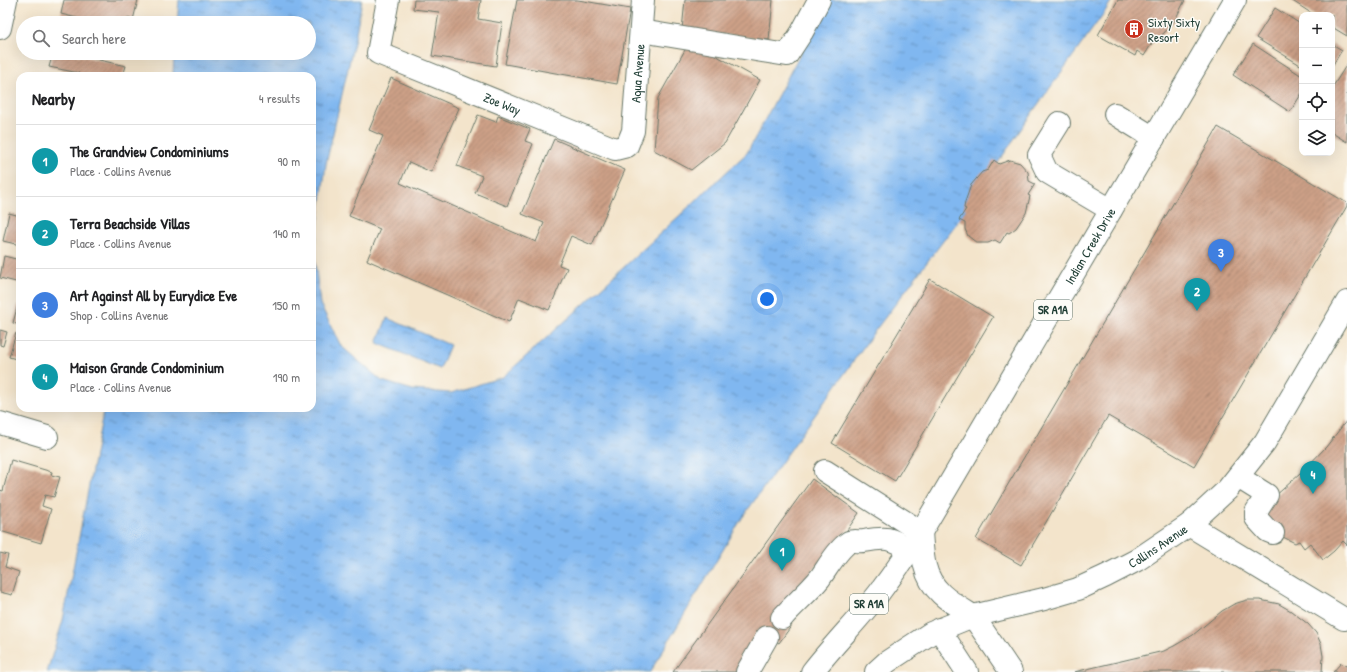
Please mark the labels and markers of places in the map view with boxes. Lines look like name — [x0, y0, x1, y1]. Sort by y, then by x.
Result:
place label: Sixty Sixty Resort — [1148, 13, 1201, 46]
building icon: Sixty Sixty Resort — [1123, 18, 1145, 40]
pin: 3 — [1208, 239, 1234, 272]
pin: 2 — [1184, 278, 1210, 311]
pin: 4 — [1300, 461, 1326, 494]
pin: 1 — [769, 538, 795, 571]

